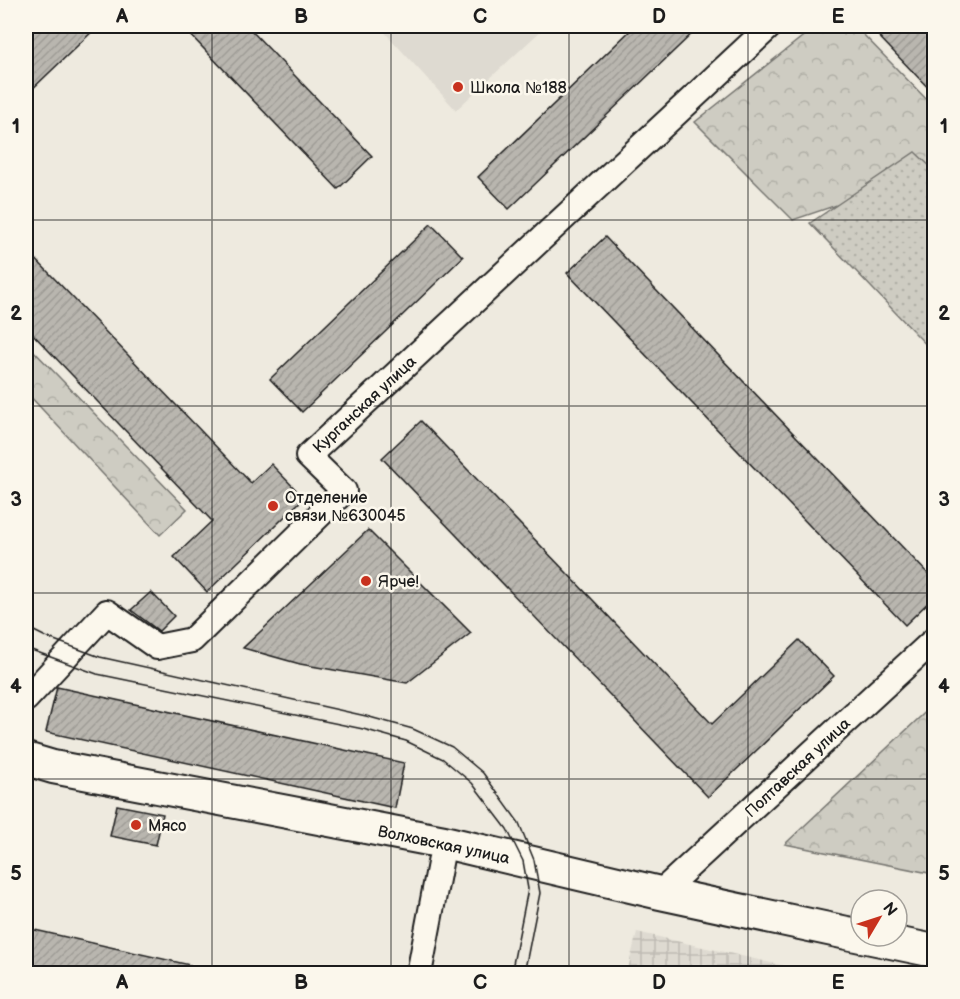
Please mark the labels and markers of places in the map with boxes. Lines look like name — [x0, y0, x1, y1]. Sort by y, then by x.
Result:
place label: Школа №188 — [470, 79, 567, 98]
marker: Школа №188 — [451, 80, 465, 94]
place label: Отделение связи №630045 — [285, 489, 406, 526]
marker: Отделение связи №630045 — [266, 499, 280, 513]
place label: Ярче! — [378, 573, 419, 592]
marker: Ярче! — [359, 574, 373, 588]
place label: Мясо — [148, 817, 186, 836]
marker: Мясо — [129, 818, 143, 832]

